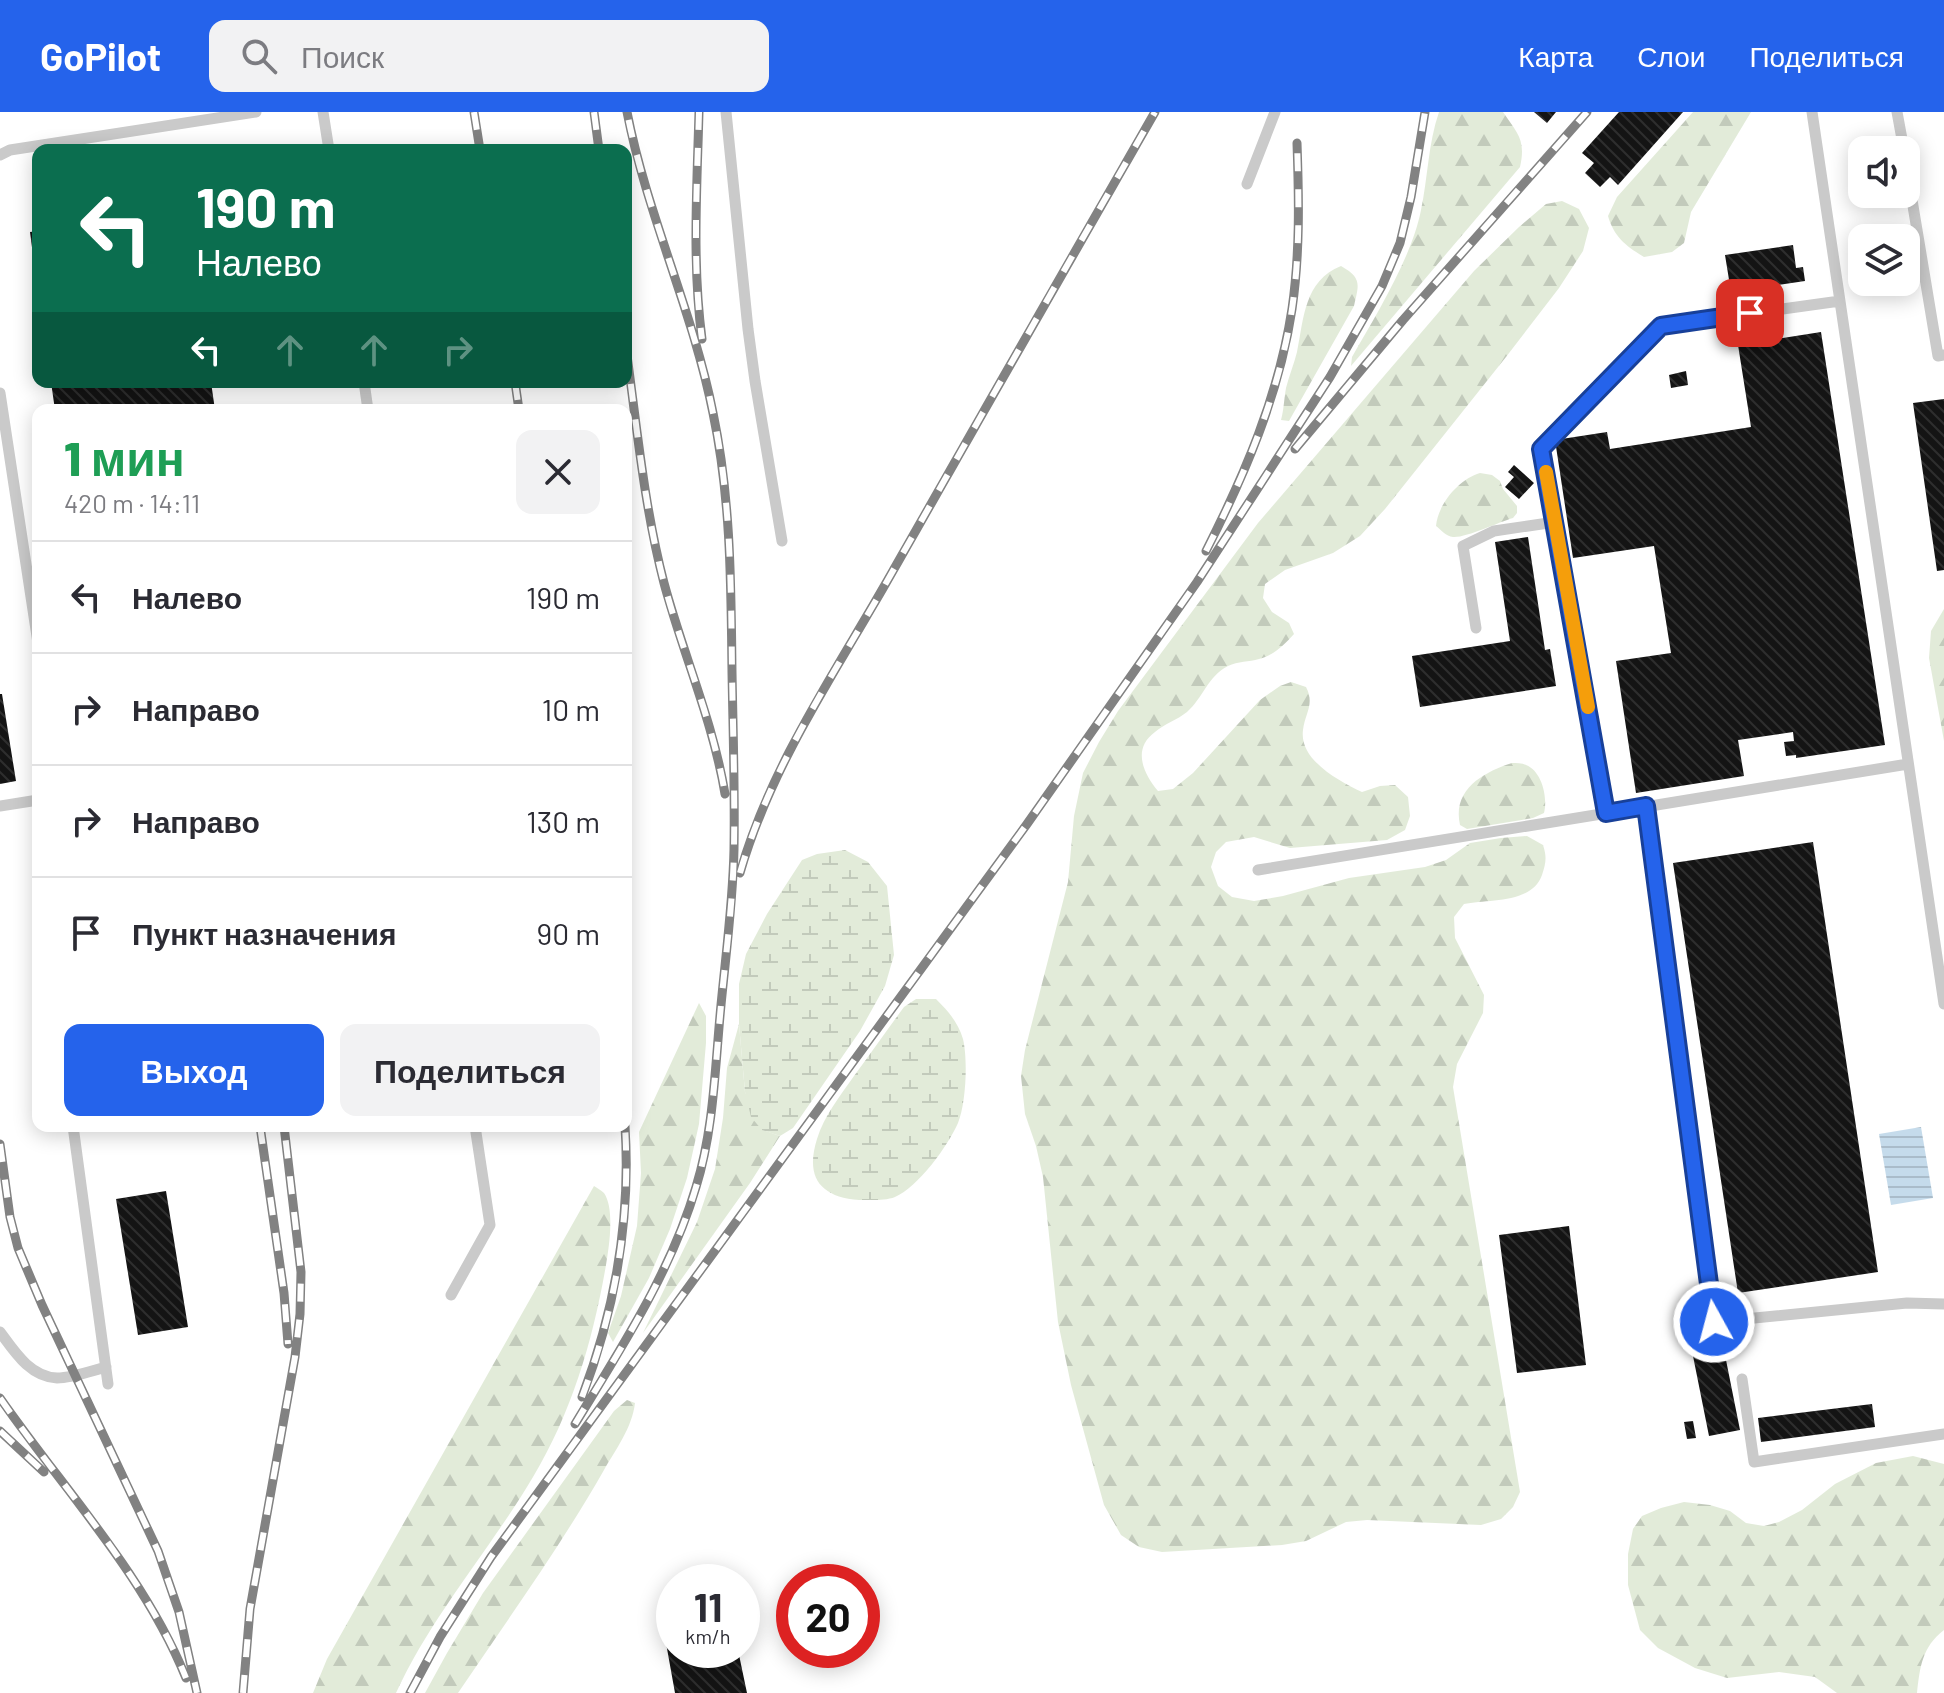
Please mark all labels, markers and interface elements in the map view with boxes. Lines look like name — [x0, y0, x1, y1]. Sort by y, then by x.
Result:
search box — [209, 20, 769, 92]
text: GoPilot — [40, 33, 161, 79]
icon: search — [237, 34, 281, 78]
text: Поиск — [301, 38, 384, 74]
text: Карта — [1518, 39, 1593, 73]
text: Слои — [1637, 39, 1705, 73]
text: Поделиться — [1749, 39, 1904, 73]
map controls — [1848, 136, 1920, 296]
button: sound — [1848, 136, 1920, 208]
text: 190 m — [196, 172, 335, 239]
icon: left — [64, 176, 168, 280]
button: layers — [1848, 224, 1920, 296]
text: Налево — [196, 240, 322, 283]
pin — [1716, 279, 1784, 347]
icon: arrive — [1728, 291, 1772, 335]
icon: left — [184, 328, 228, 372]
icon: ahead — [268, 328, 312, 372]
icon: ahead — [352, 328, 396, 372]
icon: right — [436, 328, 480, 372]
text: 1 мин — [64, 428, 185, 486]
button: close — [516, 430, 600, 514]
text: 420 m · 14:11 — [64, 487, 200, 518]
icon: left — [64, 575, 108, 619]
text: Налево — [132, 579, 242, 615]
text: 190 m — [526, 579, 600, 615]
icon: right — [64, 687, 108, 731]
text: Направо — [132, 691, 260, 727]
text: 10 m — [542, 691, 600, 727]
icon: right — [64, 799, 108, 843]
text: Направо — [132, 803, 260, 839]
text: 130 m — [526, 803, 600, 839]
icon: arrive — [64, 911, 108, 955]
text: Пункт назначения — [132, 915, 396, 951]
text: 90 m — [537, 915, 600, 951]
button: Выход — [64, 1024, 324, 1116]
button: Поделиться — [340, 1024, 600, 1116]
position arrow — [1672, 1280, 1756, 1364]
speed limit sign: 20 — [776, 1564, 880, 1668]
text: 11 — [694, 1582, 722, 1630]
text: km/h — [685, 1624, 731, 1648]

